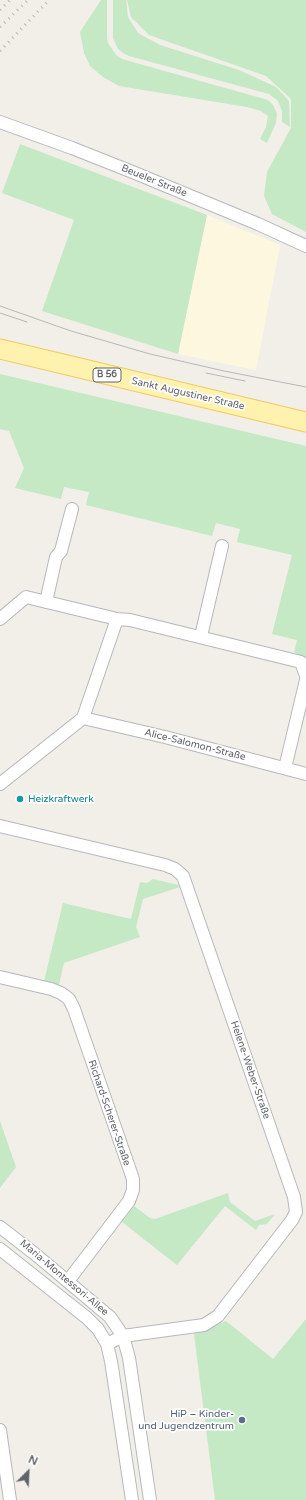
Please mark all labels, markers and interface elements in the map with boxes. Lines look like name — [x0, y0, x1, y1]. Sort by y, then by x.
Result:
street label: Beueler Straße — [119, 162, 189, 200]
road number: B 56 — [93, 368, 121, 382]
street label: Sankt Augustiner Straße — [130, 375, 246, 413]
street label: Alice-Salomon-Straße — [143, 727, 247, 763]
place label: Heizkraftwerk — [28, 793, 94, 805]
marker: Heizkraftwerk — [15, 794, 25, 804]
street label: Helene-Weber-Straße — [228, 1019, 272, 1121]
street label: Richard-Scherer-Straße — [85, 1058, 133, 1168]
street label: Maria-Montessori-Allee — [17, 1237, 111, 1319]
place label: HiP – Kinder- und Jugendzentrum — [138, 1408, 234, 1432]
marker: HiP – Kinder- und Jugendzentrum — [237, 1415, 247, 1425]
north arrow — [8, 1452, 48, 1492]
text: N — [26, 1453, 40, 1468]

